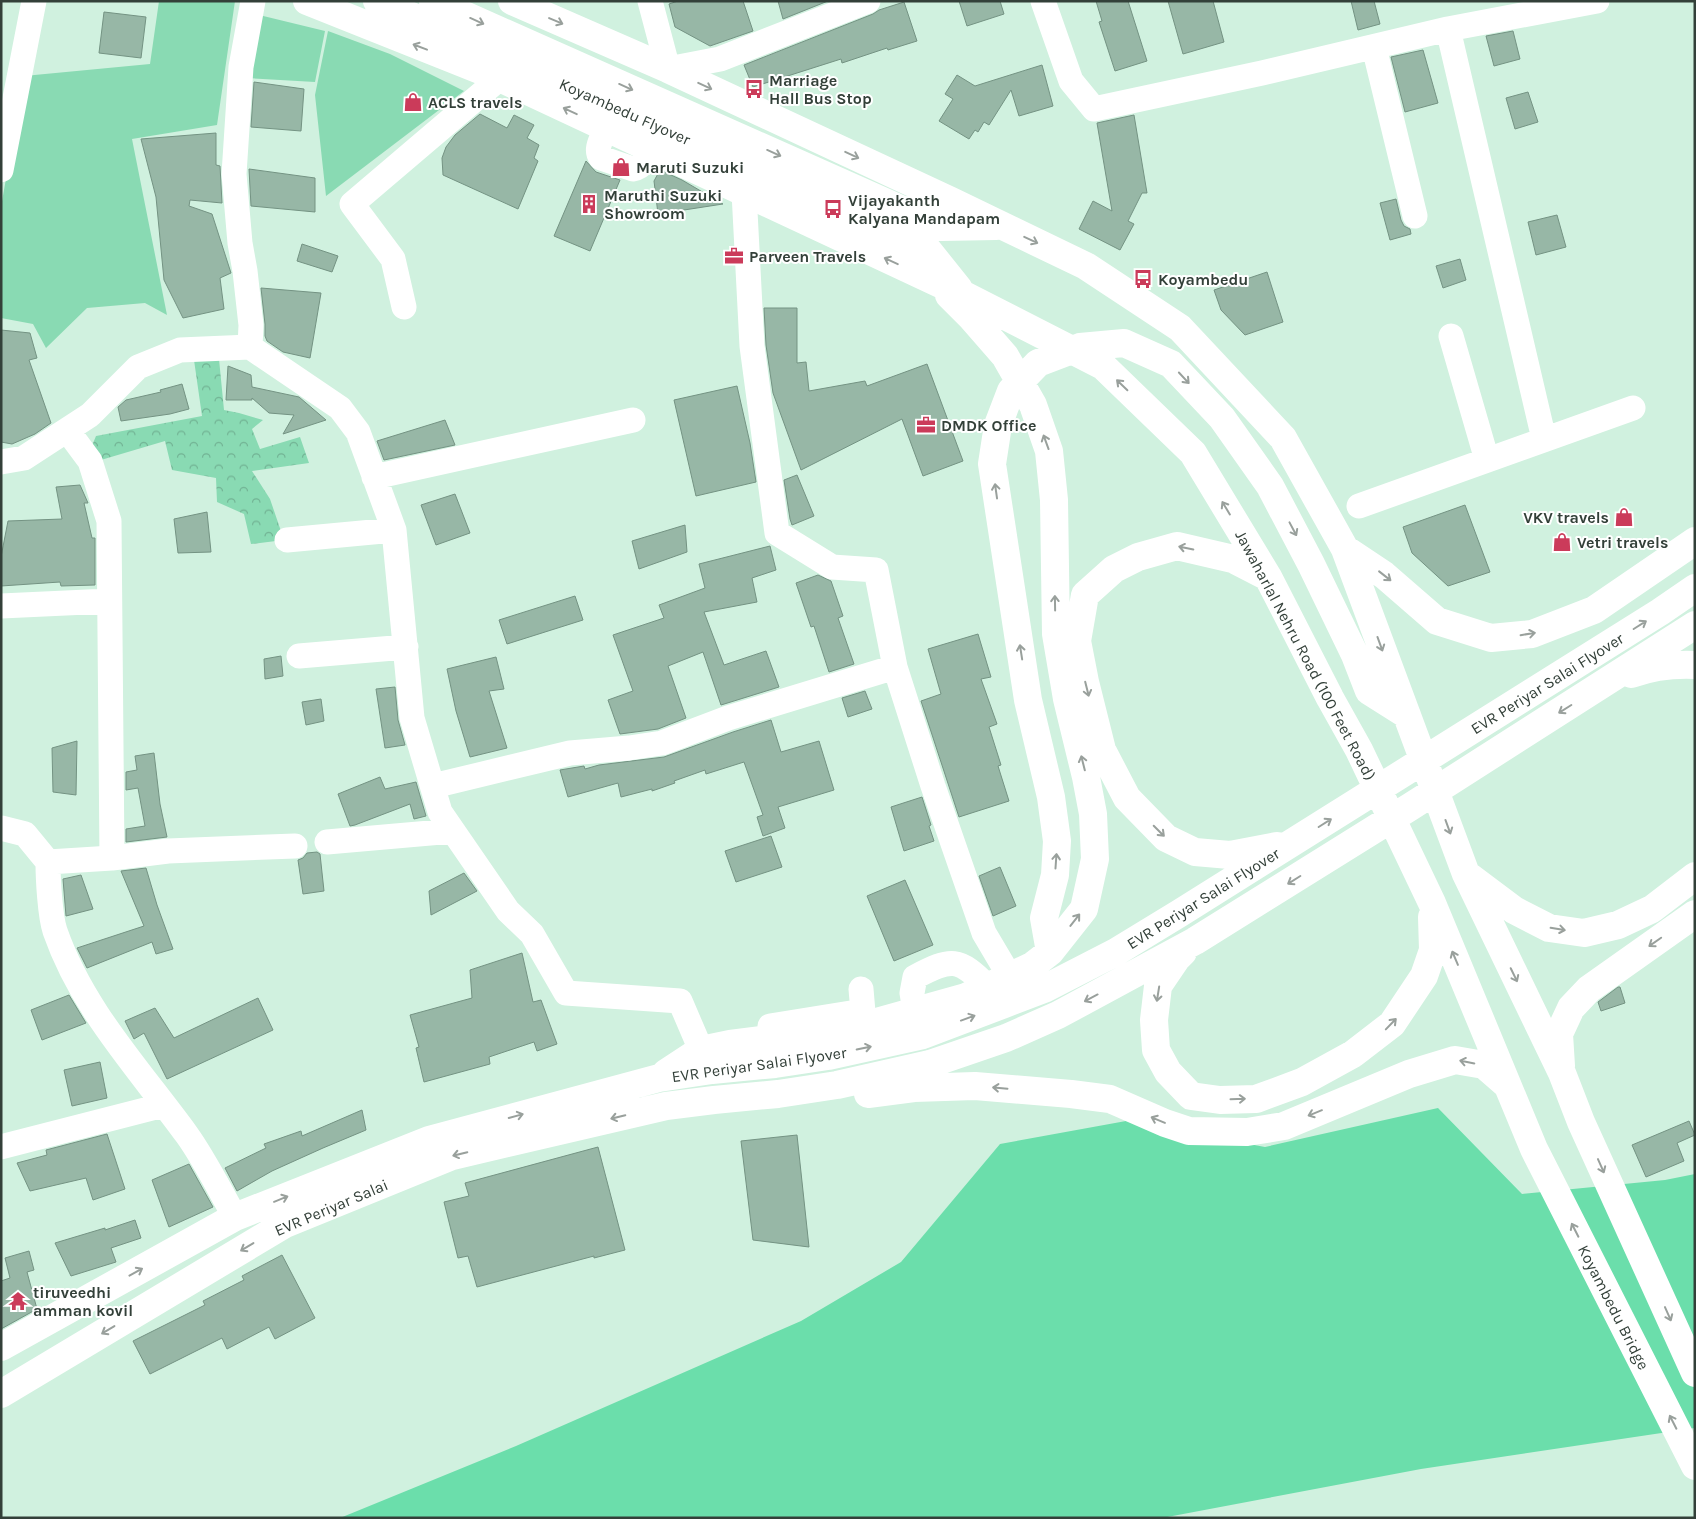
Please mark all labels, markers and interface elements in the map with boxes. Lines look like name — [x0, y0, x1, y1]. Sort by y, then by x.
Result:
one-way arrow — [469, 17, 484, 26]
one-way arrow — [549, 17, 564, 26]
one-way arrow — [413, 42, 428, 51]
place label: Marriage Hall Bus Stop — [769, 71, 872, 108]
street label: Koyambedu Flyover — [556, 74, 693, 149]
bus stop icon: Marriage Hall Bus Stop — [743, 78, 765, 100]
one-way arrow — [618, 82, 633, 92]
one-way arrow — [697, 82, 712, 91]
shop icon: ACLS travels — [402, 91, 424, 113]
place label: ACLS travels — [428, 93, 522, 112]
one-way arrow — [563, 105, 578, 115]
one-way arrow — [766, 148, 781, 158]
one-way arrow — [844, 151, 859, 160]
shop icon: Maruti Suzuki — [610, 156, 632, 178]
place label: Maruti Suzuki — [636, 158, 744, 177]
place label: Maruthi Suzuki Showroom — [604, 186, 722, 223]
place label: Vijayakanth Kalyana Mandapam — [848, 191, 1000, 228]
building icon: Maruthi Suzuki Showroom — [578, 193, 600, 215]
bus stop icon: Vijayakanth Kalyana Mandapam — [822, 198, 844, 220]
one-way arrow — [1023, 235, 1038, 245]
office icon: Parveen Travels — [723, 245, 745, 267]
place label: Parveen Travels — [749, 247, 866, 266]
one-way arrow — [884, 256, 899, 265]
bus stop icon: Koyambedu — [1132, 268, 1154, 290]
place label: Koyambedu — [1158, 270, 1248, 289]
one-way arrow — [1178, 372, 1190, 385]
one-way arrow — [1116, 379, 1129, 391]
office icon: DMDK Office — [915, 414, 937, 436]
place label: DMDK Office — [941, 416, 1036, 435]
one-way arrow — [1041, 435, 1050, 450]
one-way arrow — [991, 484, 1001, 500]
one-way arrow — [1221, 501, 1231, 515]
shop icon: VKV travels — [1613, 506, 1635, 528]
place label: VKV travels — [1523, 508, 1609, 527]
one-way arrow — [1289, 521, 1298, 536]
street label: Jawaharlal Nehru Road (100 Feet Road) — [1231, 527, 1380, 784]
shop icon: Vetri travels — [1551, 531, 1573, 553]
place label: Vetri travels — [1577, 533, 1668, 552]
one-way arrow — [1178, 543, 1194, 552]
one-way arrow — [1378, 571, 1391, 582]
one-way arrow — [1050, 596, 1060, 612]
one-way arrow — [1633, 619, 1647, 629]
street label: EVR Periyar Salai Flyover — [1467, 628, 1627, 738]
one-way arrow — [1519, 629, 1535, 639]
one-way arrow — [1376, 635, 1385, 651]
one-way arrow — [1015, 644, 1025, 660]
one-way arrow — [1083, 681, 1092, 697]
one-way arrow — [1558, 704, 1572, 714]
one-way arrow — [1078, 756, 1087, 772]
one-way arrow — [1317, 817, 1331, 827]
one-way arrow — [1444, 818, 1453, 834]
one-way arrow — [1153, 825, 1165, 837]
street label: EVR Periyar Salai Flyover — [1123, 843, 1283, 953]
one-way arrow — [1051, 853, 1060, 869]
one-way arrow — [1288, 875, 1302, 885]
one-way arrow — [1070, 913, 1080, 927]
one-way arrow — [1550, 924, 1566, 934]
one-way arrow — [1648, 937, 1662, 947]
one-way arrow — [1449, 951, 1459, 966]
one-way arrow — [1510, 967, 1520, 982]
one-way arrow — [1152, 985, 1162, 1001]
one-way arrow — [1084, 994, 1099, 1003]
one-way arrow — [960, 1013, 976, 1022]
one-way arrow — [1385, 1018, 1397, 1030]
street label: EVR Periyar Salai Flyover — [670, 1043, 848, 1086]
one-way arrow — [855, 1043, 871, 1052]
one-way arrow — [1460, 1057, 1476, 1066]
one-way arrow — [992, 1083, 1008, 1093]
one-way arrow — [1230, 1095, 1246, 1104]
one-way arrow — [1308, 1109, 1323, 1118]
one-way arrow — [508, 1111, 524, 1121]
one-way arrow — [611, 1113, 627, 1122]
one-way arrow — [1151, 1115, 1166, 1124]
one-way arrow — [452, 1150, 468, 1159]
one-way arrow — [1597, 1158, 1607, 1173]
street label: EVR Periyar Salai — [272, 1175, 391, 1240]
one-way arrow — [273, 1194, 288, 1204]
one-way arrow — [1570, 1223, 1579, 1238]
one-way arrow — [241, 1242, 255, 1252]
street label: Koyambedu Bridge — [1574, 1242, 1653, 1373]
one-way arrow — [128, 1267, 143, 1277]
place label: tiruveedhi amman kovil — [33, 1283, 133, 1320]
temple icon: tiruveedhi amman kovil — [7, 1290, 29, 1312]
one-way arrow — [1664, 1306, 1673, 1321]
one-way arrow — [101, 1326, 115, 1336]
one-way arrow — [1667, 1415, 1677, 1430]

